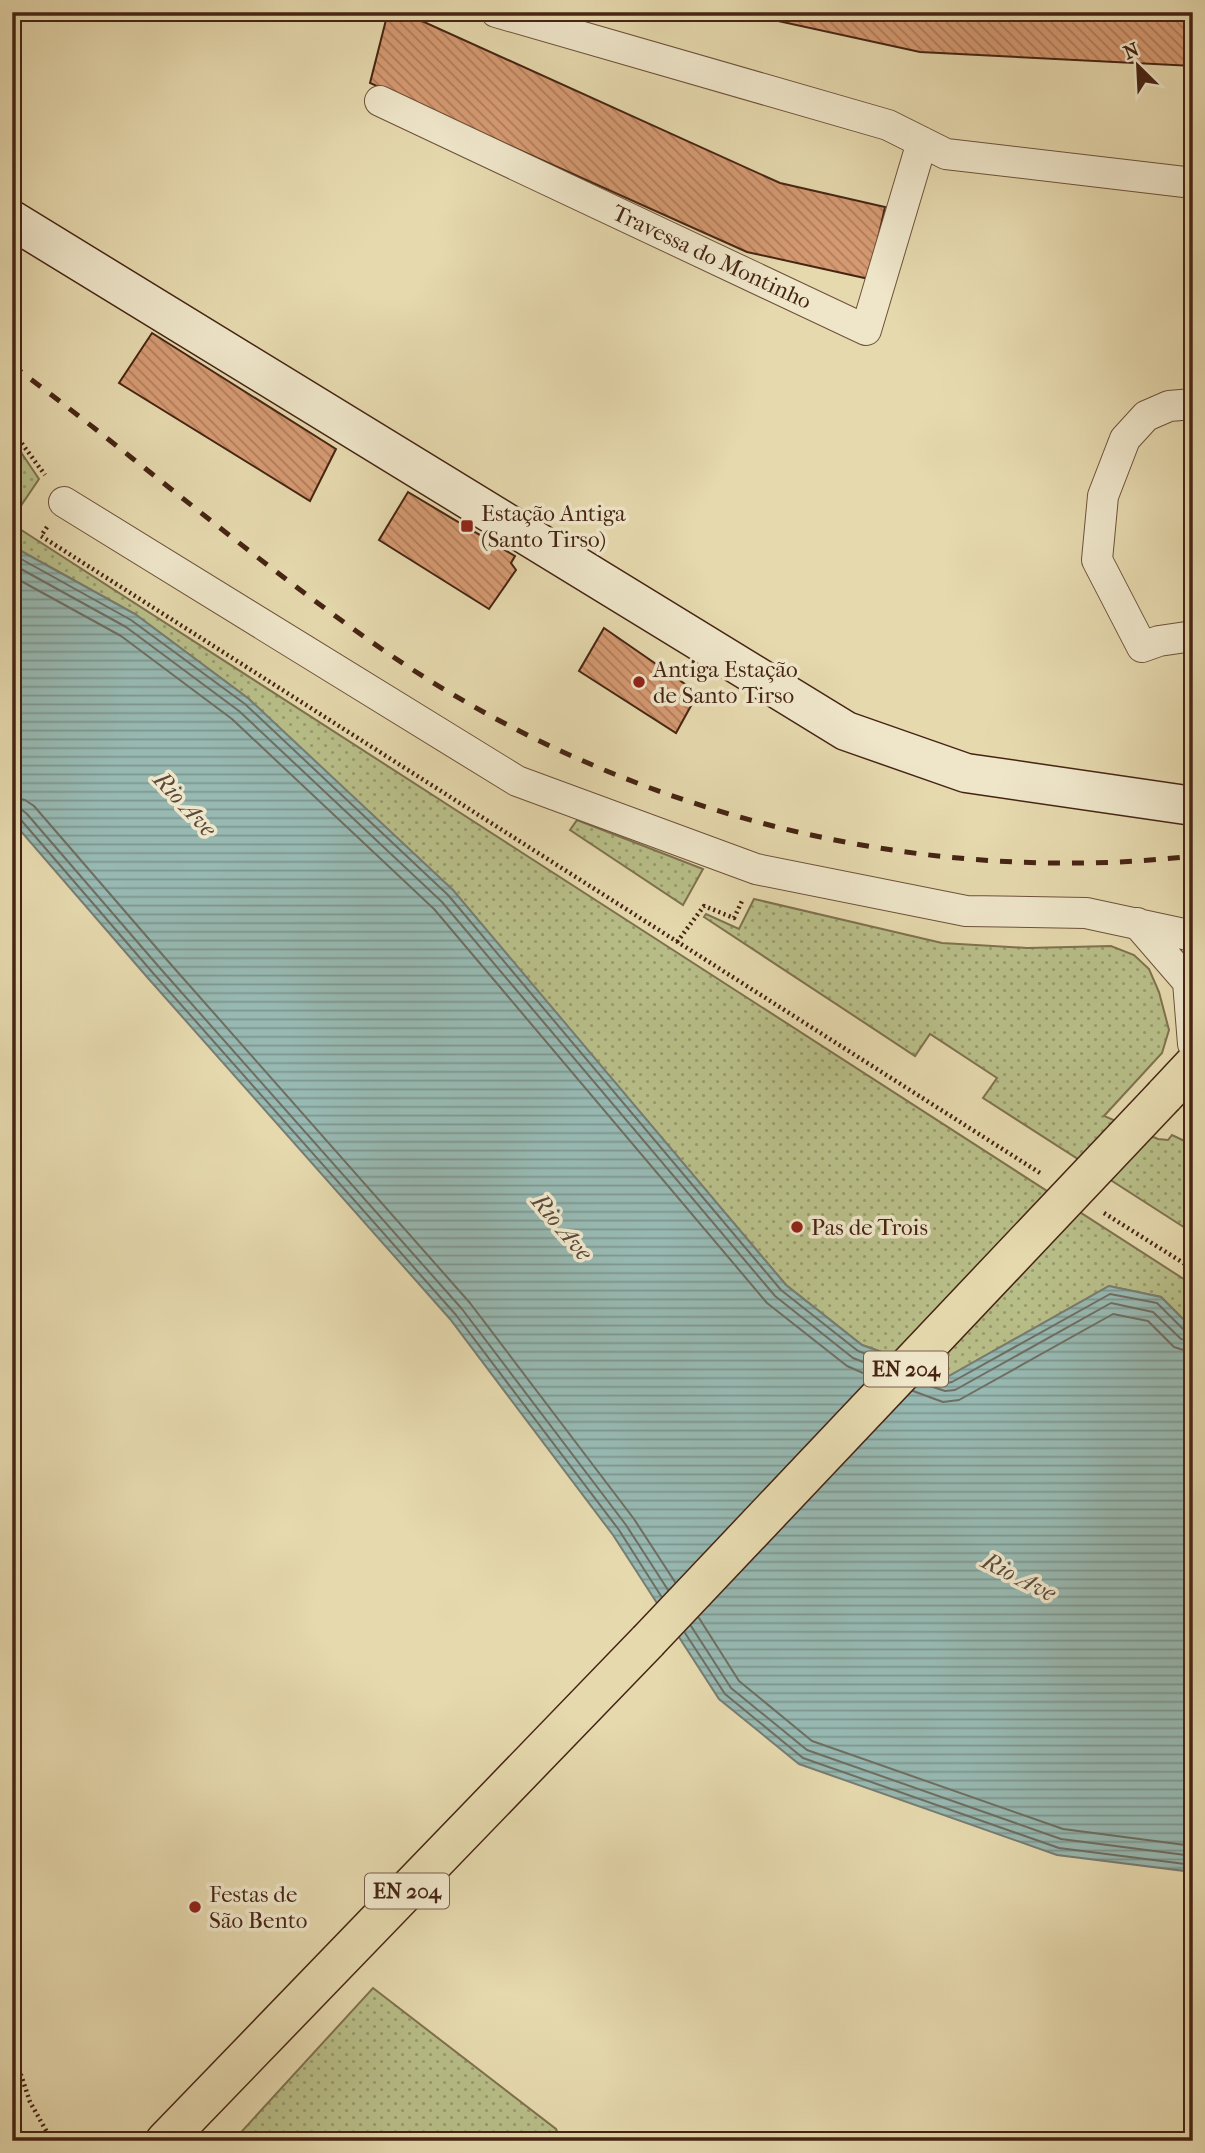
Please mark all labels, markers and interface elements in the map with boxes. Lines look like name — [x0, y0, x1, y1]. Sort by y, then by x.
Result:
north arrow — [1104, 32, 1174, 102]
text: N — [1120, 38, 1143, 64]
street label: Travessa do Montinho — [608, 199, 816, 315]
place label: Estação Antiga (Santo Tirso) — [481, 500, 626, 553]
marker: Estação Antiga (Santo Tirso) — [459, 518, 475, 534]
place label: Antiga Estação de Santo Tirso — [652, 656, 798, 709]
marker: Antiga Estação de Santo Tirso — [631, 674, 647, 690]
water label: Rio Ave — [147, 764, 223, 843]
water label: Rio Ave — [525, 1186, 599, 1267]
place label: Pas de Trois — [811, 1214, 928, 1241]
marker: Pas de Trois — [789, 1219, 805, 1235]
road number: EN 204 — [864, 1352, 948, 1386]
water label: Rio Ave — [976, 1546, 1062, 1608]
road number: EN 204 — [365, 1874, 449, 1909]
place label: Festas de São Bento — [209, 1881, 308, 1934]
marker: Festas de São Bento — [187, 1899, 203, 1915]

